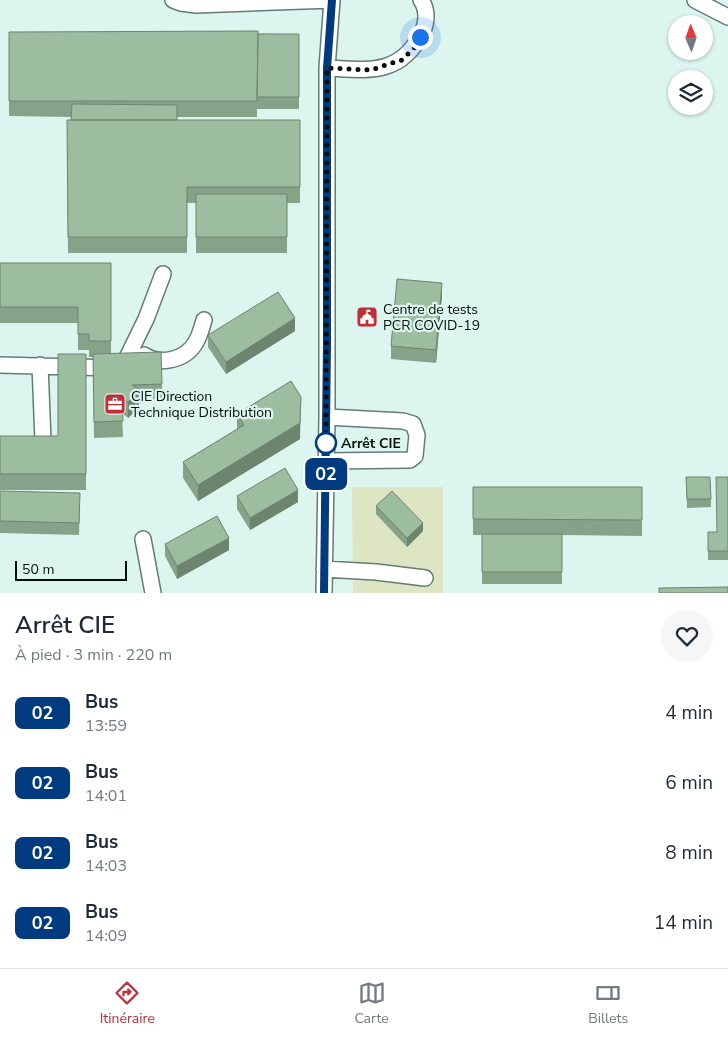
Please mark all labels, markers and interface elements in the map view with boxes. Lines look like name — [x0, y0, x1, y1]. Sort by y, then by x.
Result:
north arrow — [668, 15, 712, 60]
map controls — [668, 15, 713, 115]
your location — [408, 25, 433, 50]
button: layers — [668, 70, 713, 115]
place label: Centre de tests PCR COVID-19 — [383, 300, 480, 335]
public building icon: Centre de tests PCR COVID-19 — [355, 305, 379, 329]
place label: CIE Direction Technique Distribution — [131, 387, 272, 422]
office icon: CIE Direction Technique Distribution — [103, 392, 127, 416]
marker: Arrêt CIE — [315, 432, 337, 454]
place label: Arrêt CIE — [341, 434, 401, 453]
line badge: 02 — [304, 458, 348, 490]
text: 02 — [315, 462, 337, 486]
scale bar — [15, 558, 128, 581]
text: 50 m — [22, 560, 54, 579]
text: Arrêt CIE — [15, 609, 115, 641]
button: heart — [661, 610, 713, 662]
text: À pied · 3 min · 220 m — [15, 644, 172, 666]
text: Bus — [85, 689, 118, 715]
text: 4 min — [665, 700, 713, 726]
text: 02 — [32, 701, 53, 725]
text: 13:59 — [85, 715, 127, 737]
text: Bus — [85, 759, 118, 785]
text: 6 min — [665, 770, 713, 796]
text: 02 — [32, 771, 53, 795]
text: 14:01 — [85, 785, 127, 807]
text: Bus — [85, 829, 118, 855]
text: 8 min — [665, 840, 713, 866]
text: 02 — [32, 841, 53, 865]
text: 14:03 — [85, 855, 127, 877]
text: Bus — [85, 899, 118, 925]
text: 14 min — [654, 910, 713, 936]
text: 02 — [32, 911, 53, 935]
text: 14:09 — [85, 925, 127, 947]
tab: Itinéraire — [100, 979, 155, 1028]
tab: Carte — [354, 979, 389, 1028]
tab: Billets — [588, 979, 628, 1028]

